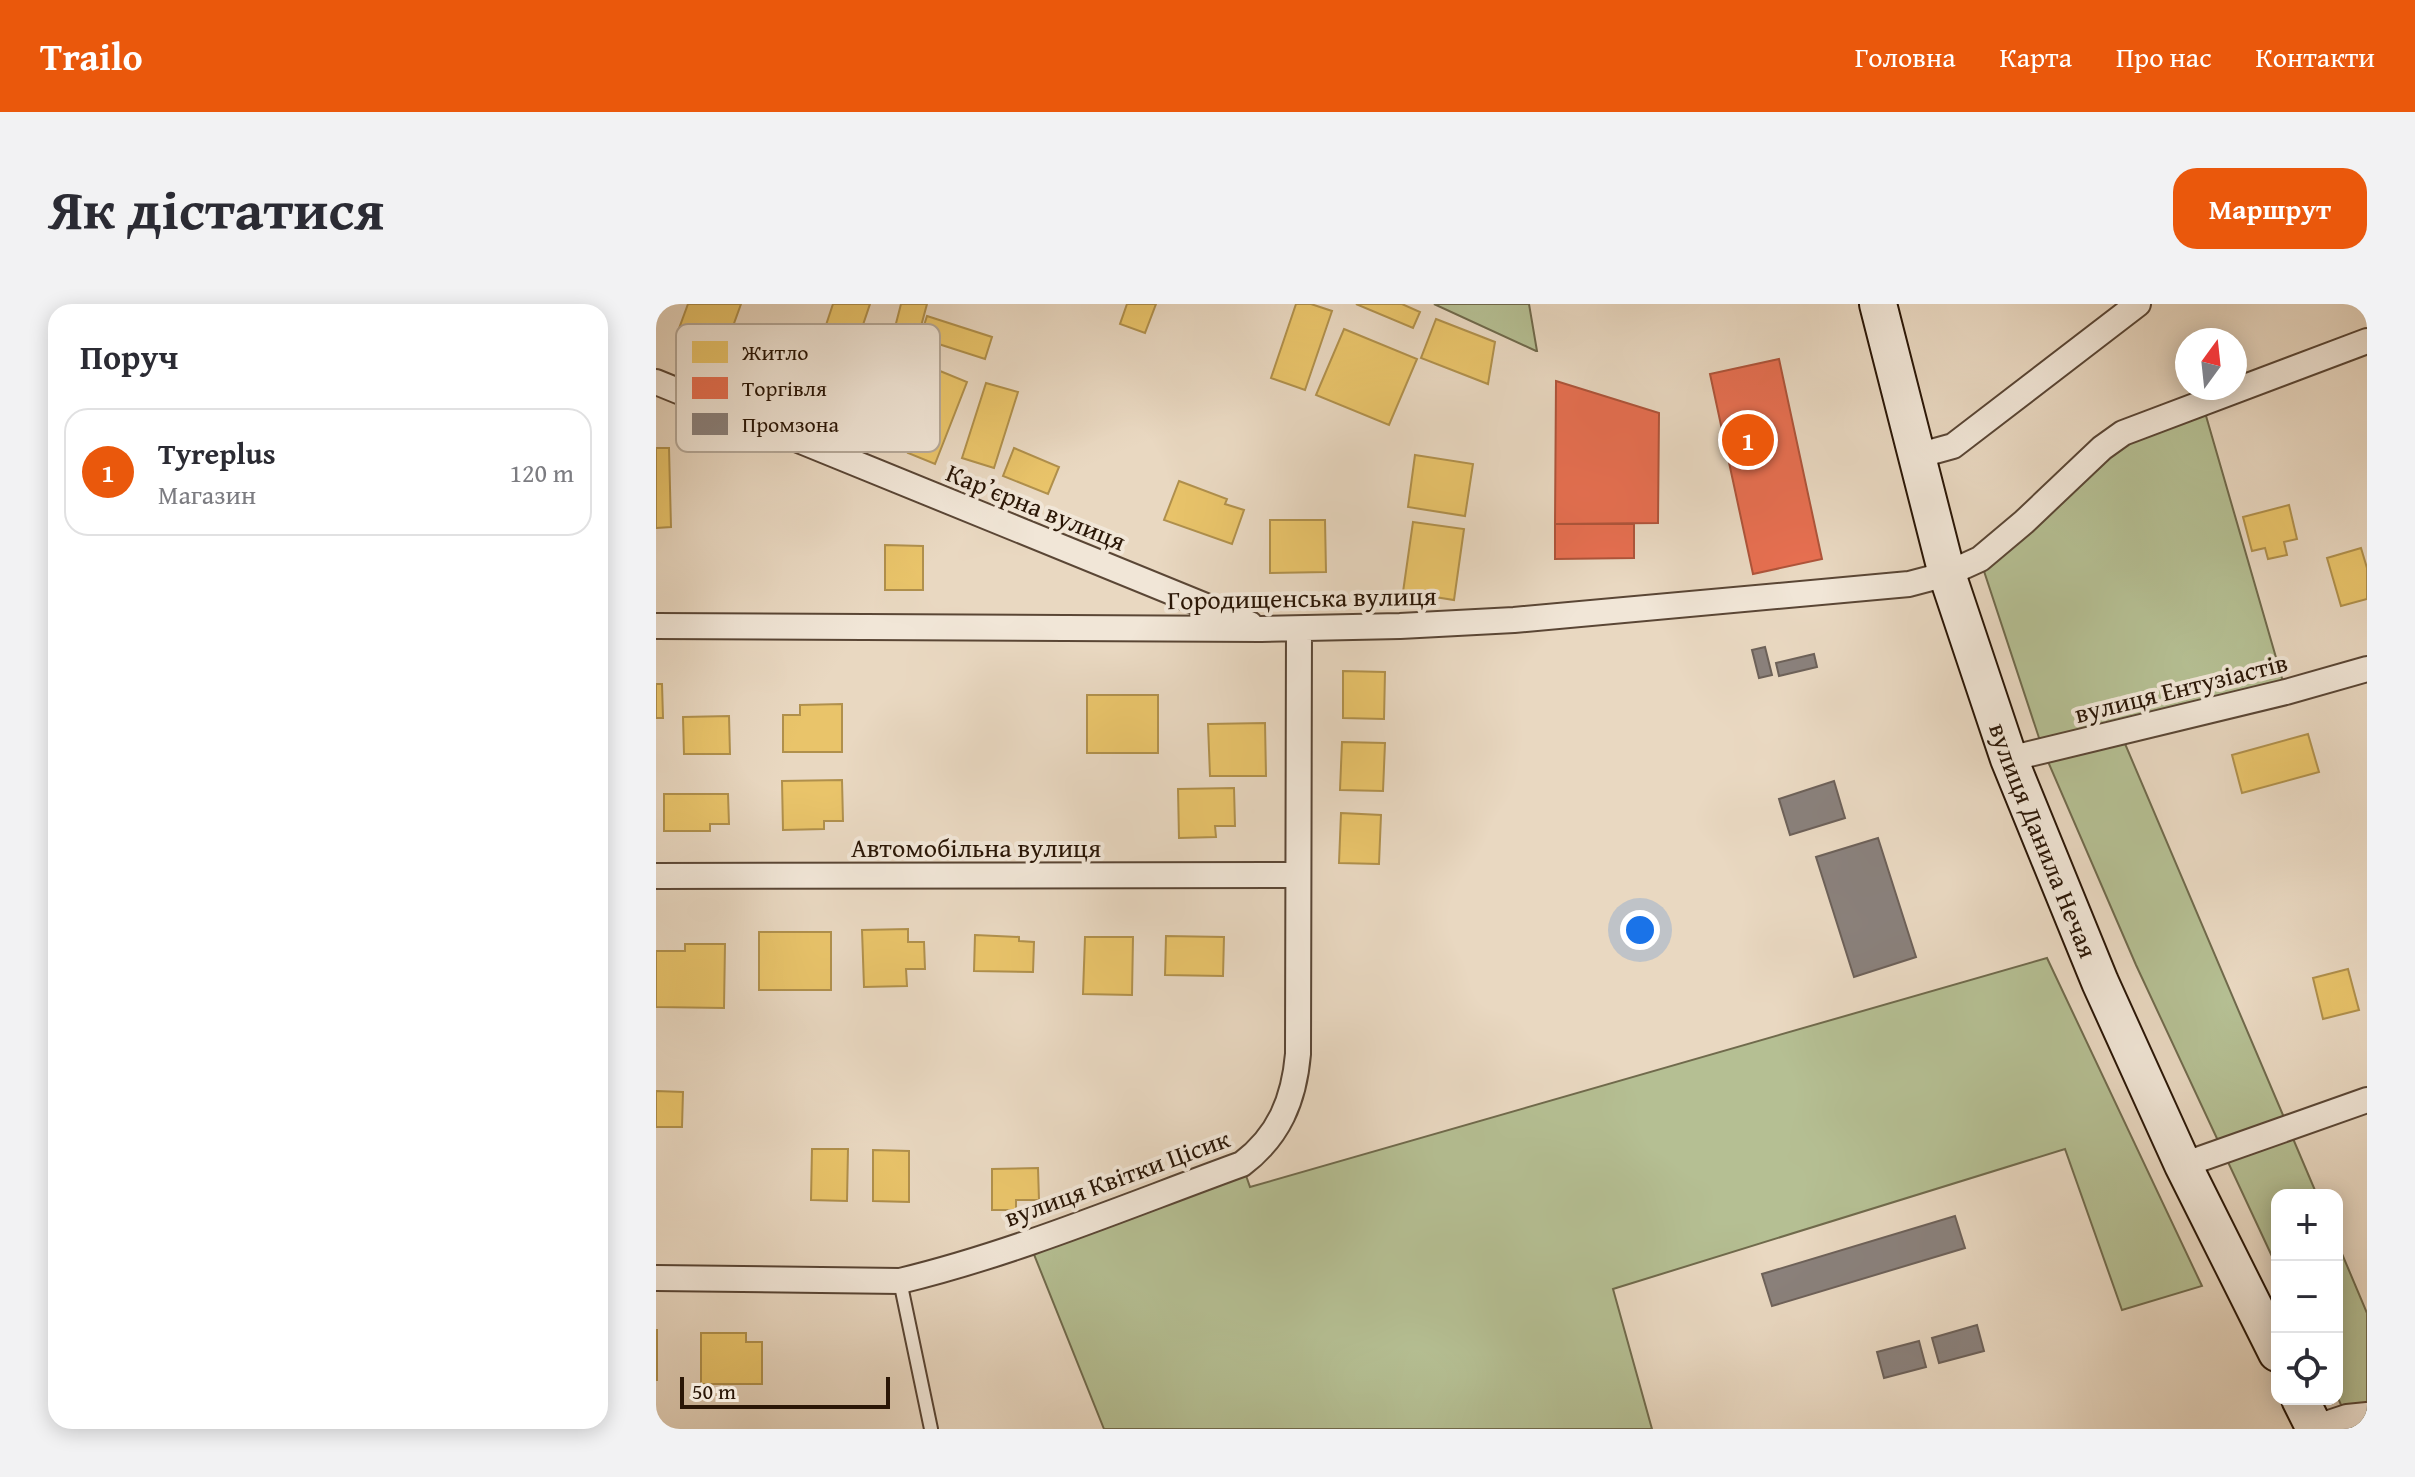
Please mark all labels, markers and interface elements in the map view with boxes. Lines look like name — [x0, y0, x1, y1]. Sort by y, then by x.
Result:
text: Trailo — [40, 28, 143, 84]
text: Головна — [1855, 36, 1955, 77]
text: Карта — [1999, 36, 2072, 77]
text: Про нас — [2116, 36, 2212, 77]
text: Контакти — [2256, 36, 2375, 77]
text: Як дістатися — [48, 167, 384, 250]
button: Маршрут — [2173, 168, 2367, 249]
legend — [676, 324, 940, 452]
north arrow — [2175, 328, 2247, 400]
text: Поруч — [80, 332, 178, 381]
text: Житло — [741, 336, 809, 368]
text: Торгівля — [742, 372, 827, 404]
text: Промзона — [742, 408, 840, 440]
pin: 1 — [1722, 410, 1774, 470]
text: Tyreplus — [158, 431, 276, 475]
text: 1 — [101, 453, 115, 492]
text: 120 m — [509, 453, 574, 492]
street label: Карʼєрна вулиця — [940, 453, 1132, 560]
text: Магазин — [158, 475, 256, 514]
street label: Городищенська вулиця — [1167, 576, 1437, 619]
street label: вулиця Ентузіастів — [2070, 642, 2292, 733]
street label: вулиця Данила Нечая — [1979, 718, 2108, 964]
street label: Автомобільна вулиця — [851, 828, 1101, 867]
your location — [1620, 910, 1660, 950]
street label: вулиця Квітки Цісик — [999, 1118, 1235, 1236]
map controls — [2271, 1189, 2343, 1405]
button: + — [2271, 1189, 2343, 1261]
button: − — [2271, 1261, 2343, 1333]
button: locate — [2271, 1333, 2343, 1405]
scale bar — [680, 1373, 890, 1409]
text: 50 m — [692, 1375, 736, 1407]

